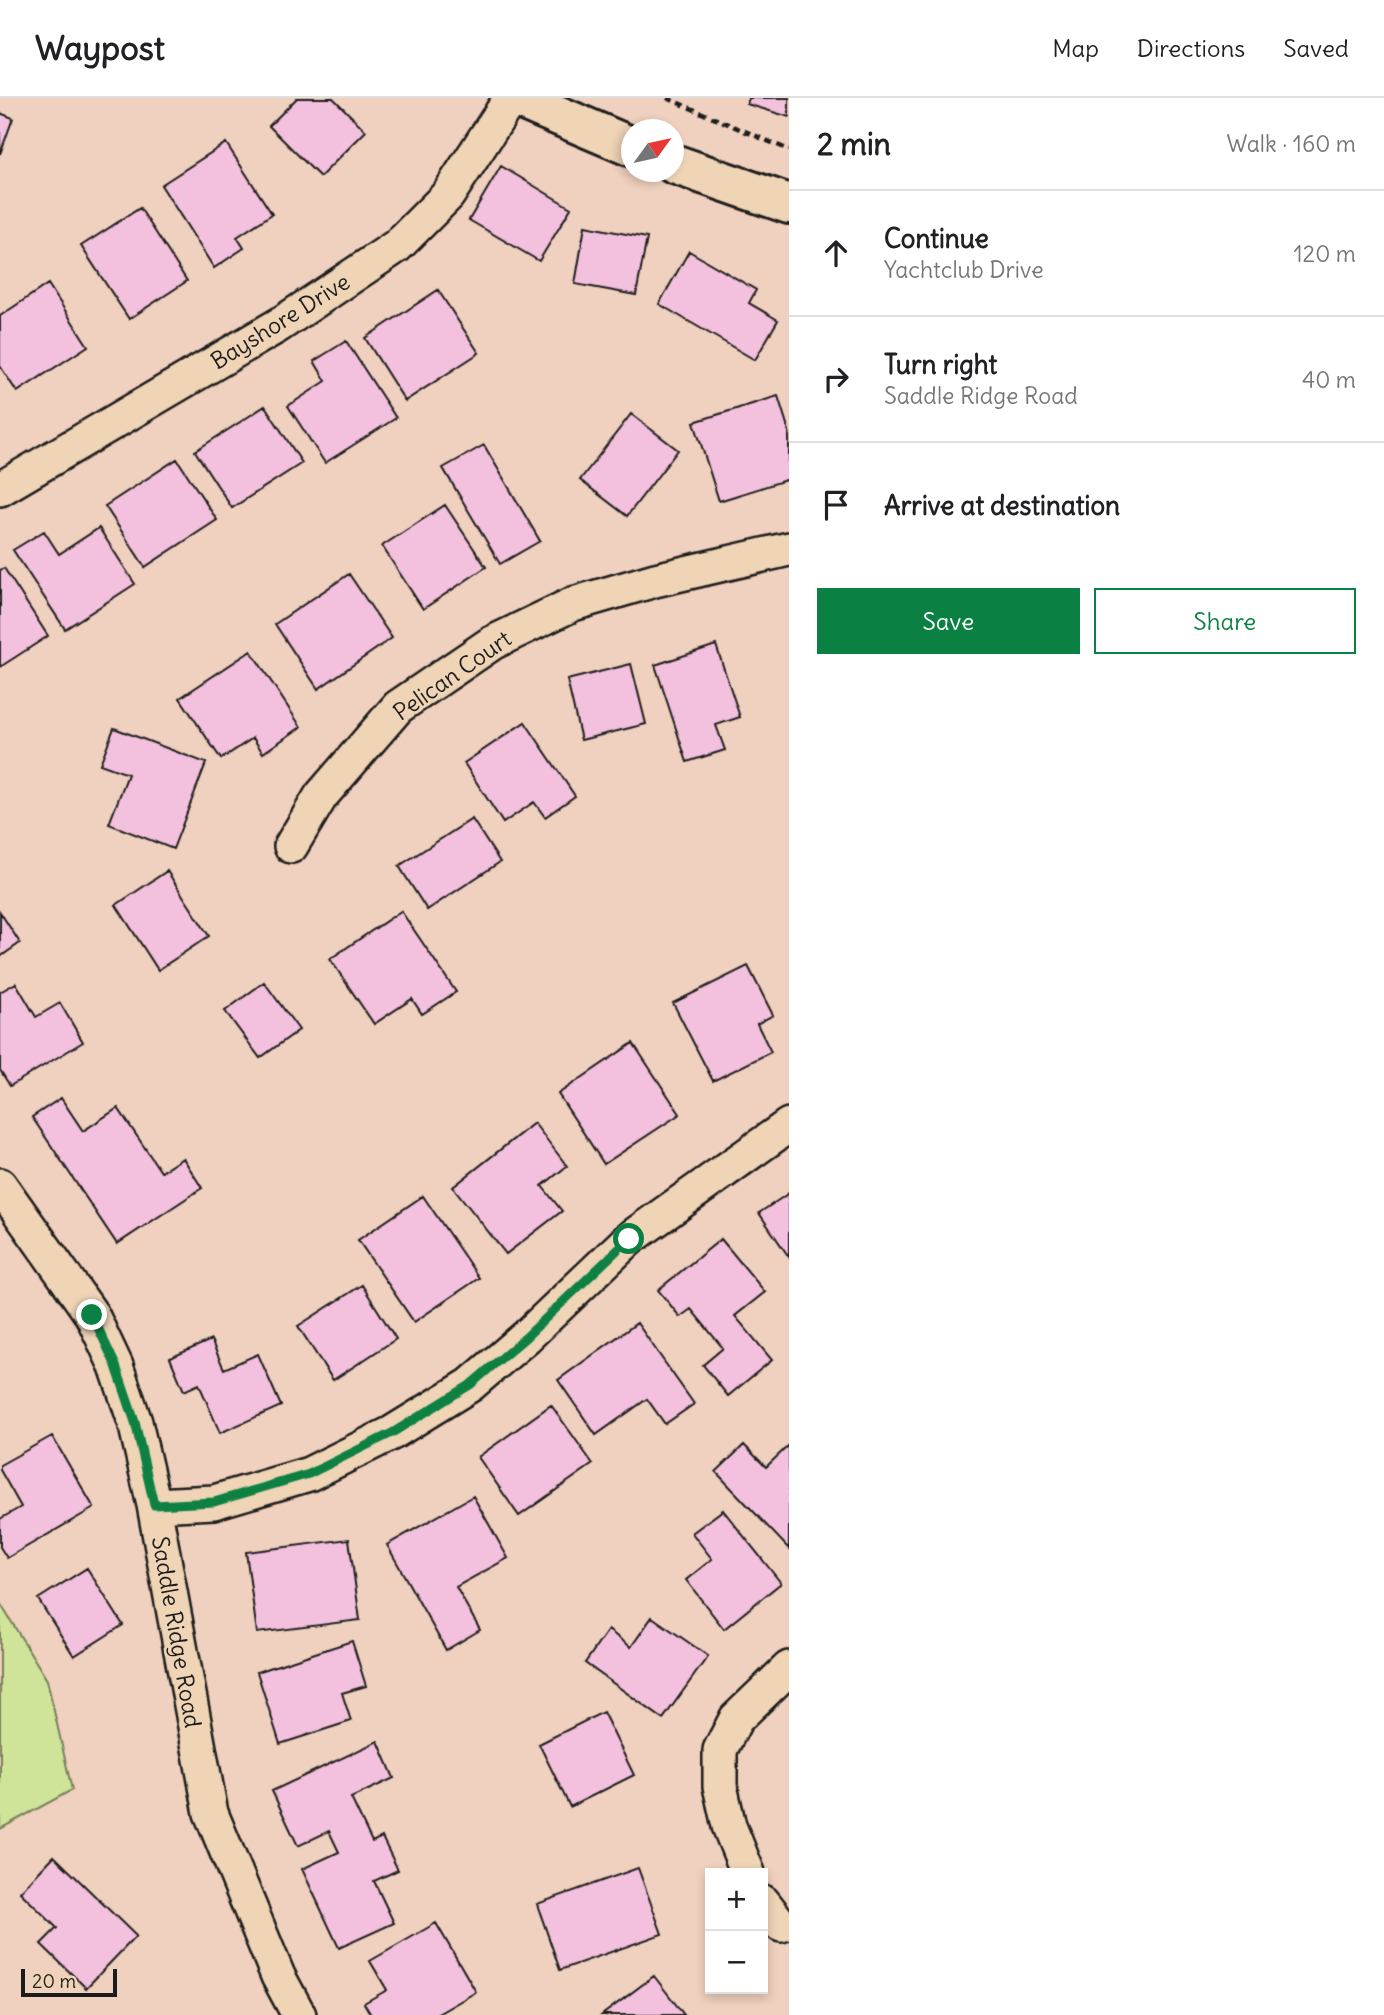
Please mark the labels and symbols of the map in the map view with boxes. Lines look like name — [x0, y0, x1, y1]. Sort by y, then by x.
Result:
north arrow — [621, 119, 684, 182]
street label: Bayshore Drive — [205, 267, 355, 375]
street label: Pelican Court — [387, 624, 517, 726]
route start — [613, 1223, 644, 1254]
route end — [76, 1299, 107, 1330]
street label: Saddle Ridge Road — [146, 1534, 208, 1730]
scale bar — [21, 1966, 117, 1998]

